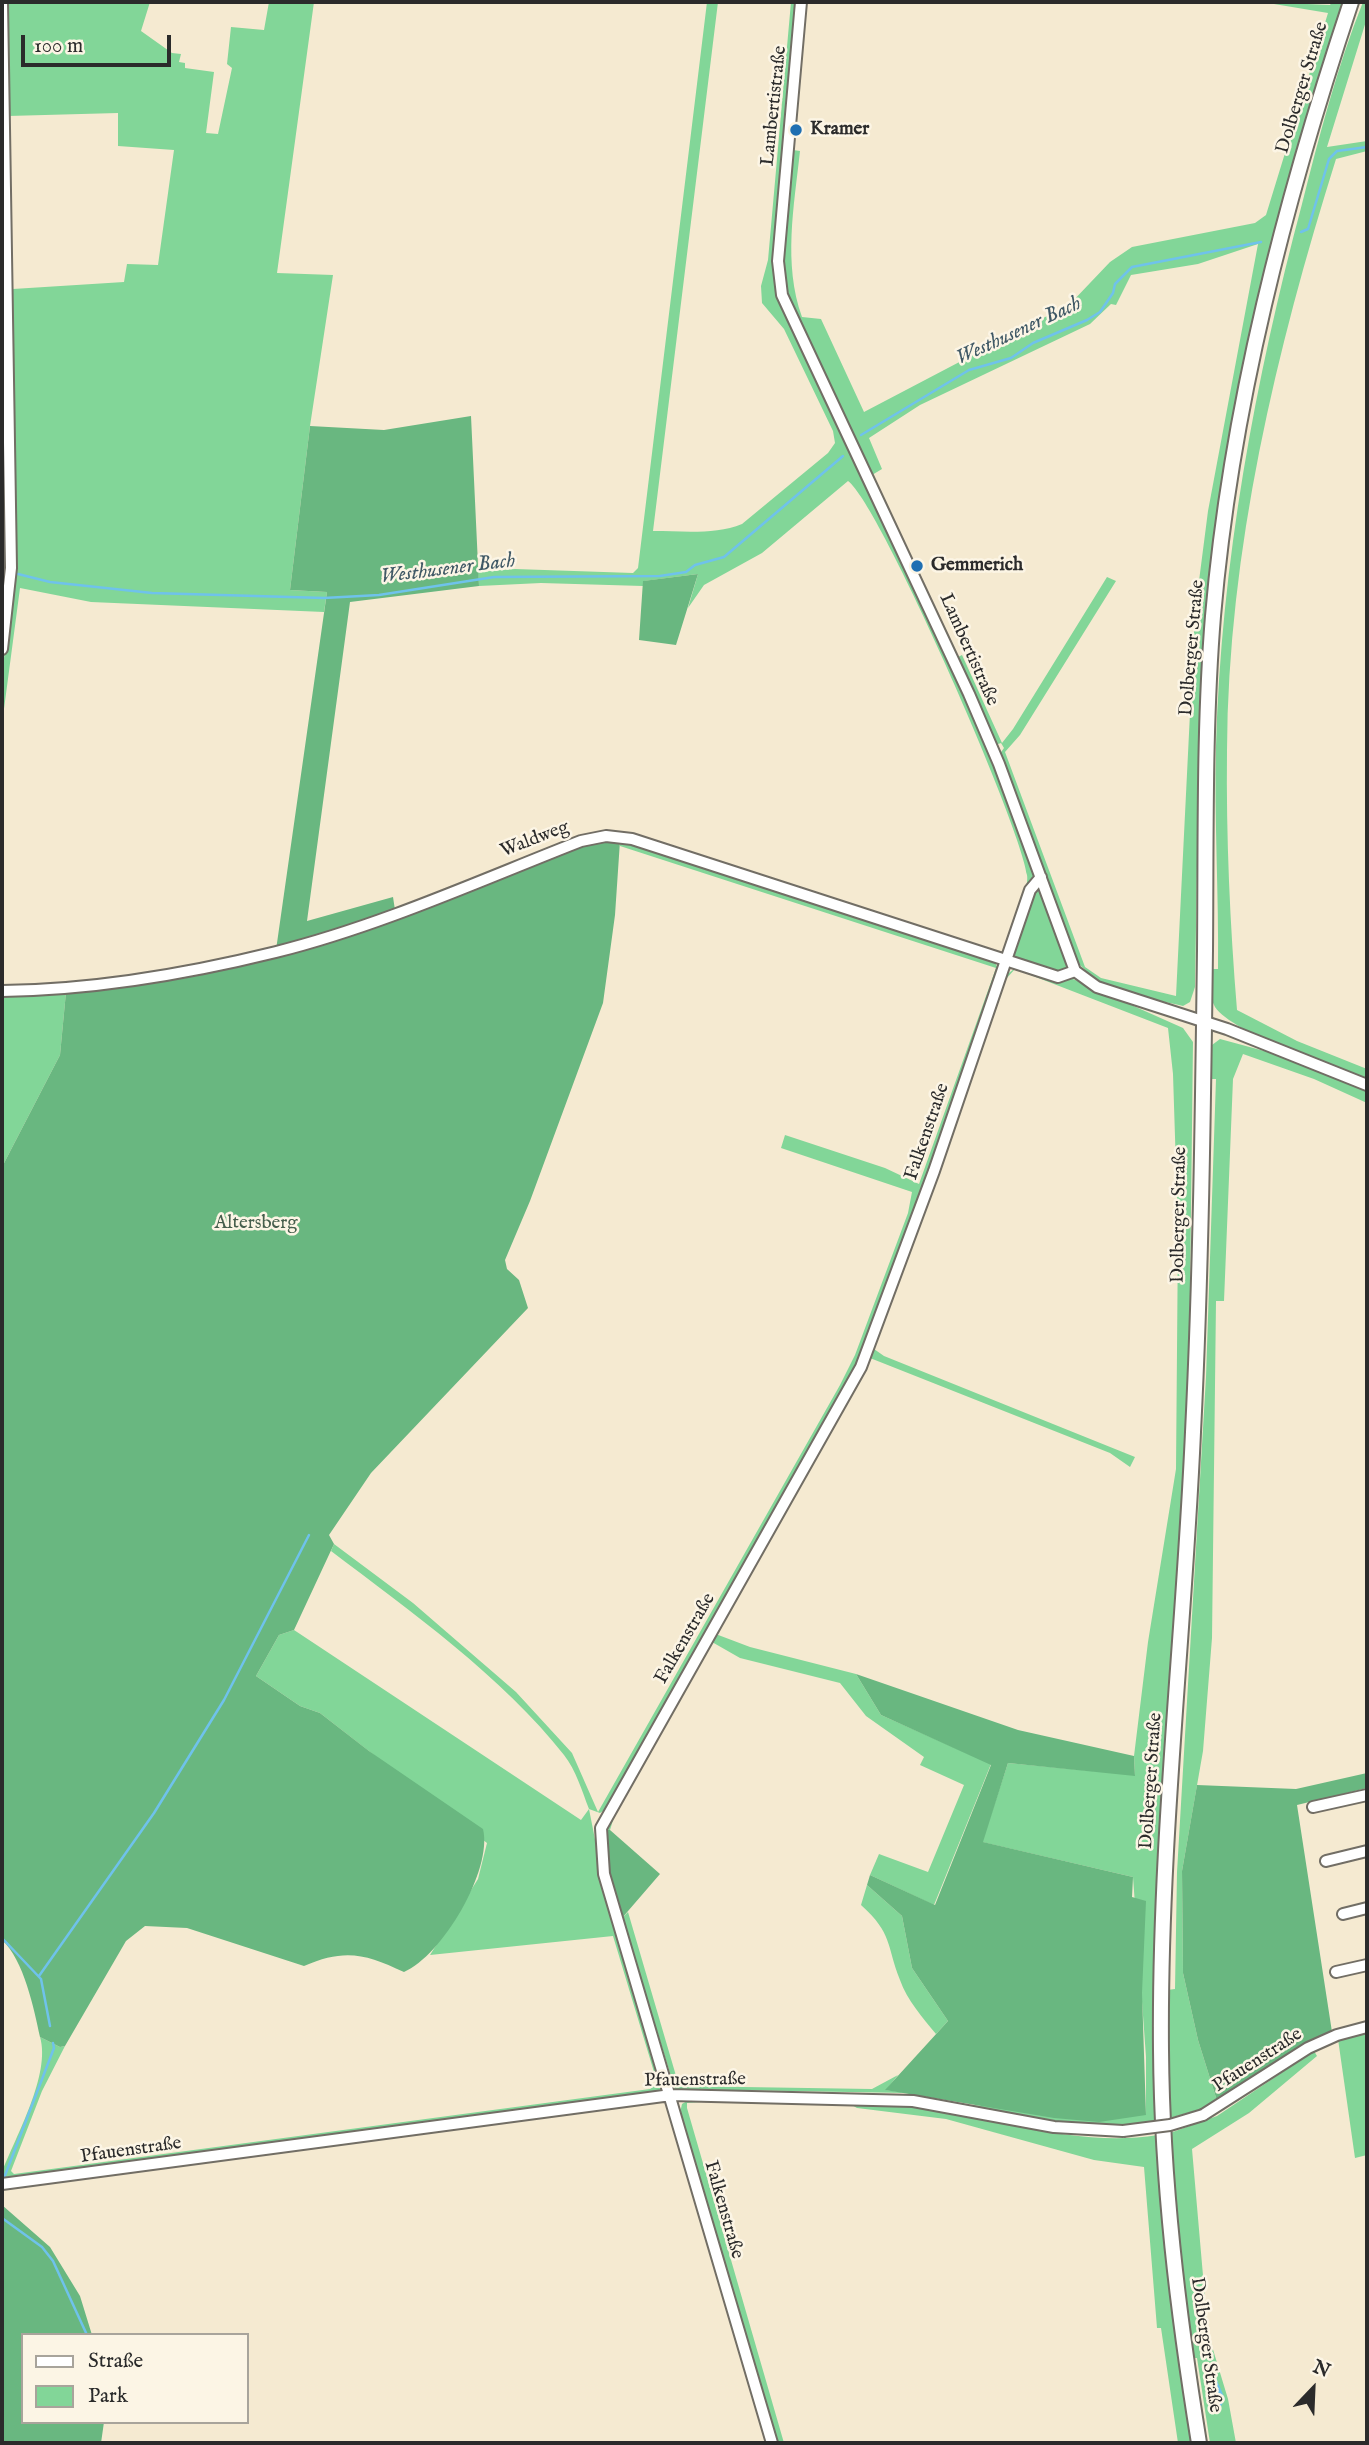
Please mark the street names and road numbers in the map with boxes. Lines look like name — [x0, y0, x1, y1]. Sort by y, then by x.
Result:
street label: Dolberger Straße — [1272, 19, 1334, 157]
street label: Lambertistraße — [757, 45, 793, 167]
street label: Dolberger Straße — [1176, 579, 1210, 717]
street label: Lambertistraße — [933, 590, 1003, 710]
street label: Waldweg — [497, 817, 573, 863]
street label: Falkenstraße — [901, 1081, 955, 1183]
street label: Dolberger Straße — [1167, 1147, 1193, 1283]
street label: Falkenstraße — [651, 1590, 721, 1688]
street label: Dolberger Straße — [1136, 1712, 1168, 1850]
street label: Pfauenstraße — [1209, 2024, 1307, 2098]
street label: Pfauenstraße — [644, 2069, 746, 2093]
street label: Pfauenstraße — [79, 2133, 183, 2169]
street label: Falkenstraße — [698, 2158, 748, 2262]
street label: Dolberger Straße — [1184, 2276, 1226, 2414]

